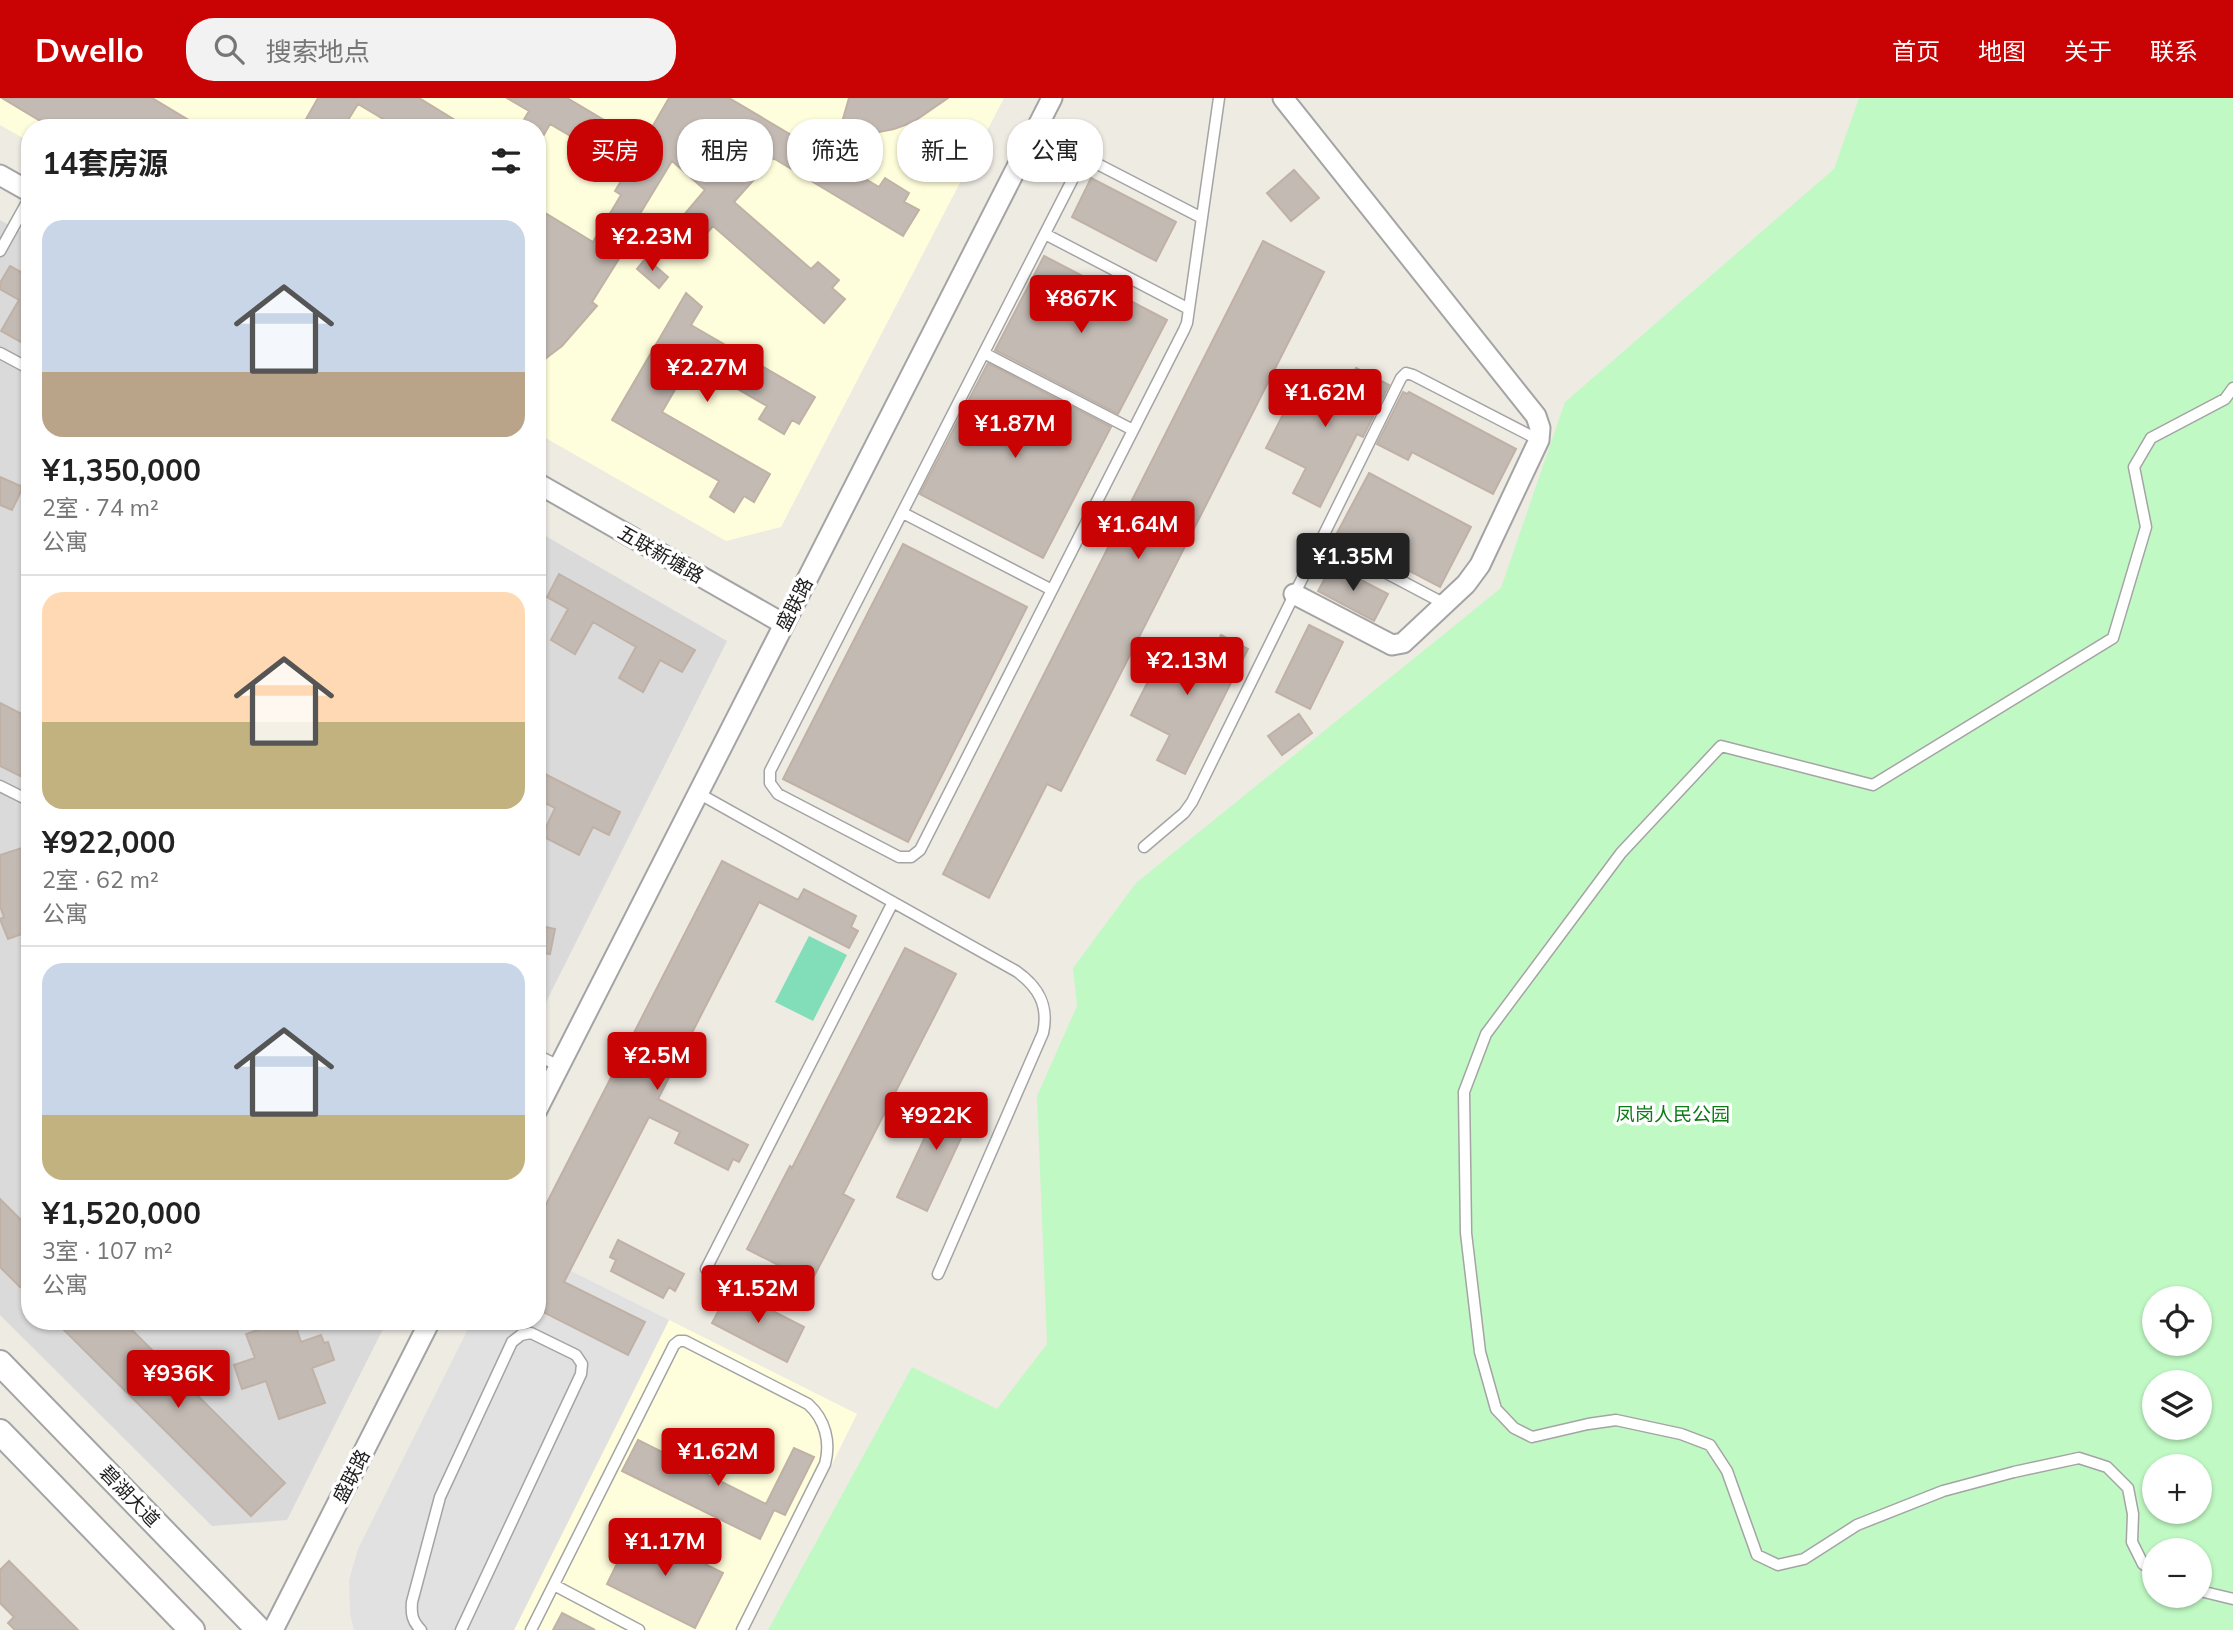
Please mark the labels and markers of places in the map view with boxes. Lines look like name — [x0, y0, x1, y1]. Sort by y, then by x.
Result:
pin: ¥2.23M — [595, 214, 709, 273]
pin: ¥867K — [1032, 275, 1130, 335]
pin: ¥2.27M — [650, 344, 764, 404]
pin: ¥1.62M — [1268, 370, 1382, 429]
pin: ¥1.87M — [958, 400, 1072, 460]
pin: ¥1.64M — [1081, 502, 1195, 561]
pin: ¥1.35M — [1296, 533, 1410, 593]
pin: ¥2.13M — [1130, 638, 1244, 697]
pin: ¥2.5M — [608, 1032, 706, 1092]
pin: ¥922K — [887, 1093, 985, 1152]
pin: ¥1.52M — [701, 1266, 815, 1325]
pin: ¥936K — [129, 1350, 227, 1410]
pin: ¥1.62M — [661, 1428, 775, 1488]
pin: ¥1.17M — [608, 1518, 722, 1578]

